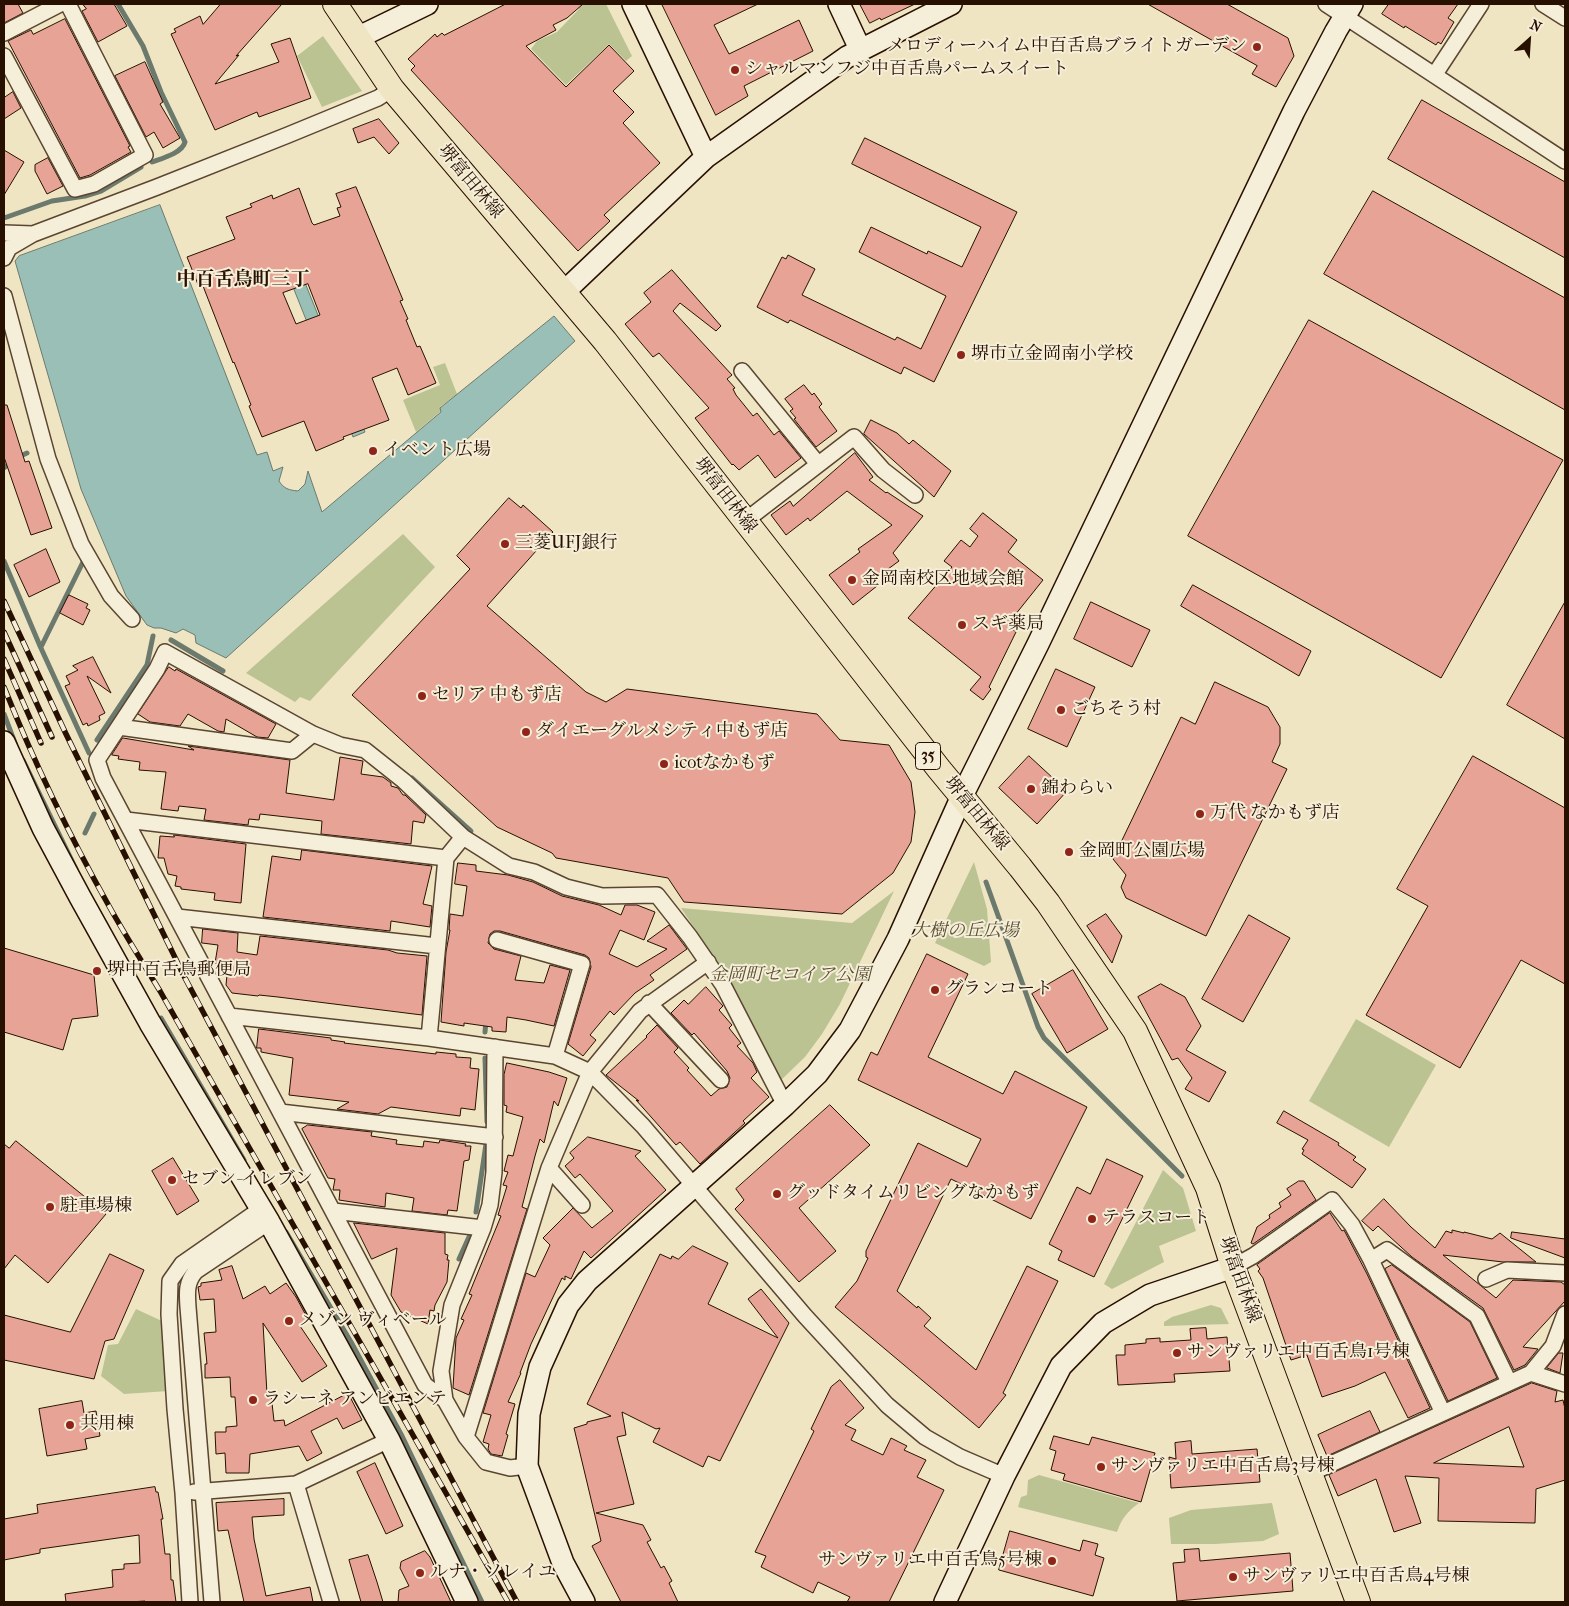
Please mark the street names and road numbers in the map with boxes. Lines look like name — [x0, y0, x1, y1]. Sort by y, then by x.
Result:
street label: 堺富田林線 — [433, 141, 507, 223]
street label: 堺富田林線 — [689, 454, 761, 538]
road number: 35 — [916, 742, 940, 769]
street label: 堺富田林線 — [939, 773, 1013, 855]
street label: 堺富田林線 — [1213, 1234, 1265, 1326]

